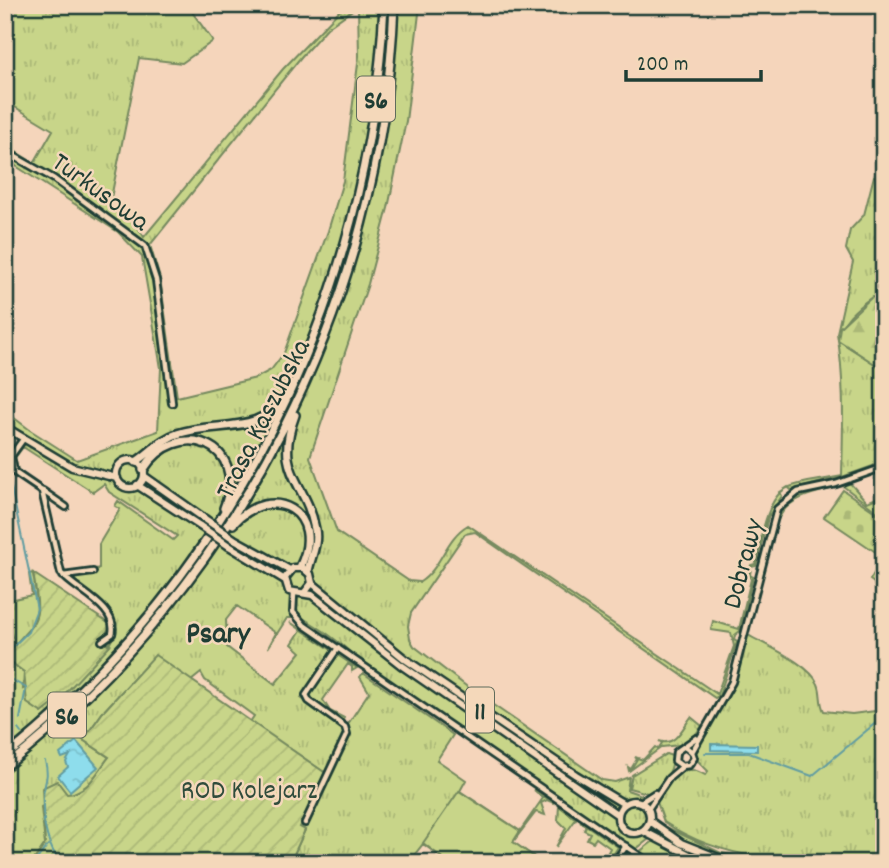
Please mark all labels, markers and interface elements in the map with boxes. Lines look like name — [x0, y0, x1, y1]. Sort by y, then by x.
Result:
scale bar — [626, 38, 761, 82]
text: 200 m — [637, 51, 688, 81]
road number: S6 — [357, 76, 395, 122]
street label: Turkusowa — [42, 145, 157, 244]
street label: Trasa Kaszubska — [208, 332, 323, 507]
street label: Dobrawy — [715, 514, 777, 614]
district label: Psary — [186, 615, 252, 658]
road number: 11 — [466, 688, 494, 732]
road number: S6 — [48, 692, 86, 737]
park label: ROD Kolejarz — [181, 773, 318, 813]

